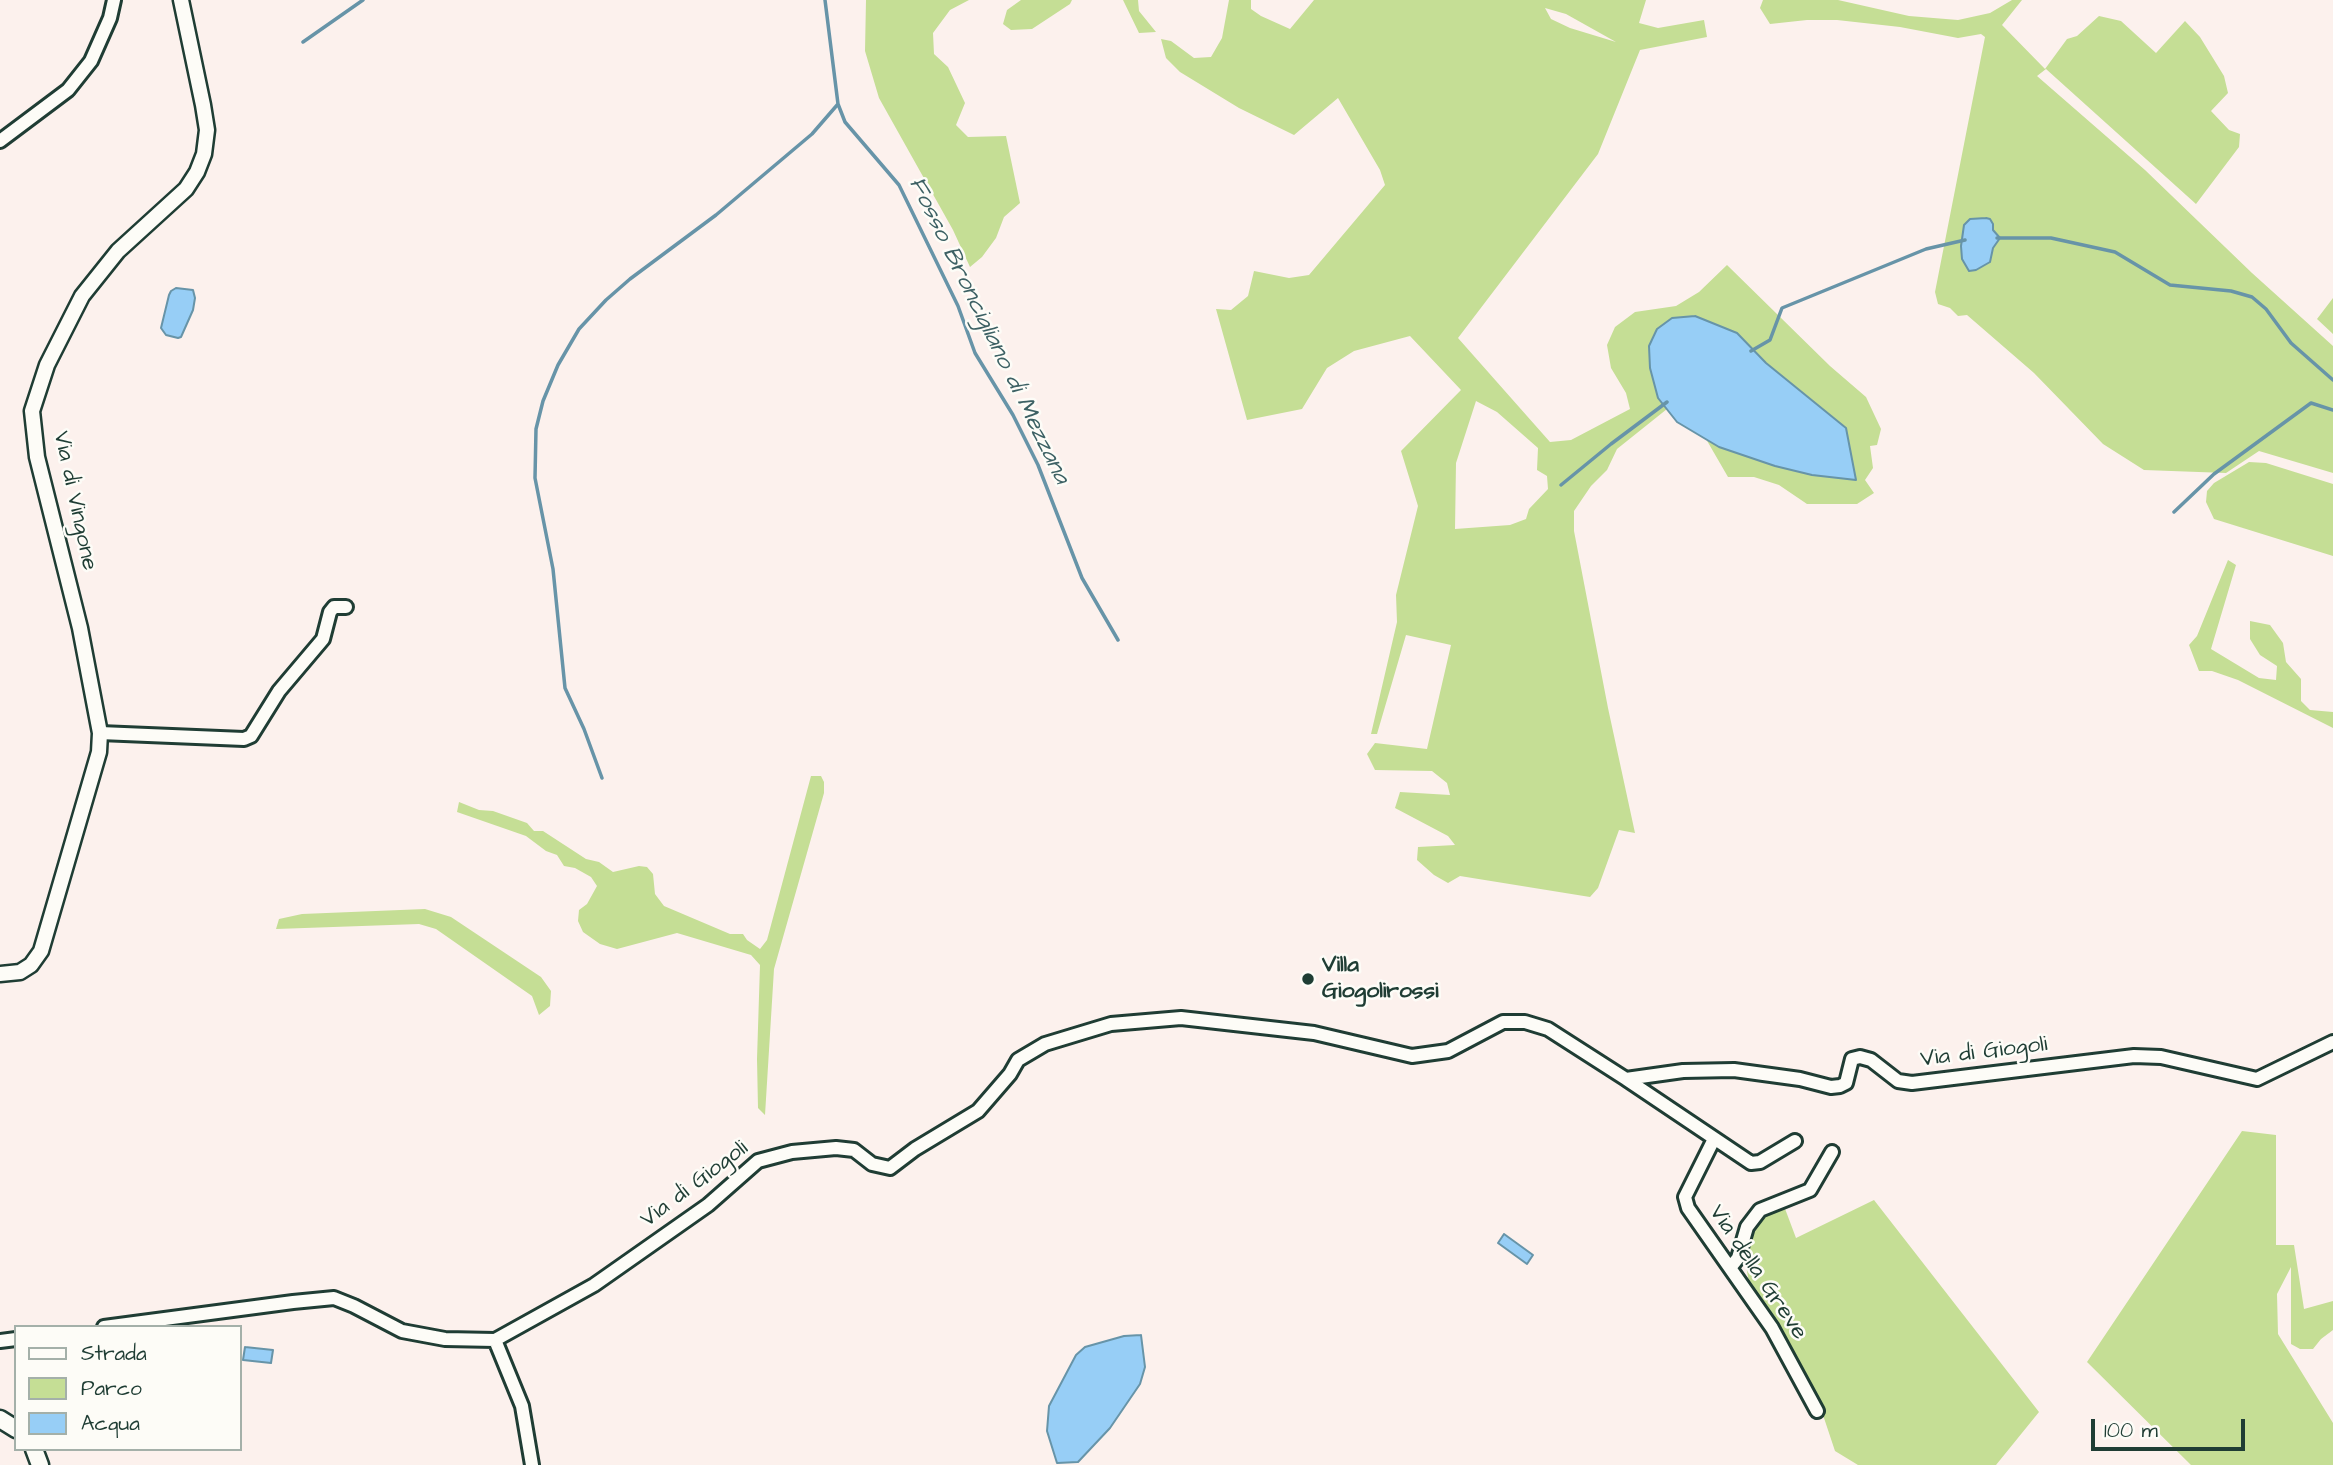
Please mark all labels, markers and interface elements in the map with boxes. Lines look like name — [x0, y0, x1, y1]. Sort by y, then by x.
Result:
water label: Fosso Broncigliano di Mezzana — [901, 173, 1075, 489]
street label: Via di Vingone — [46, 429, 102, 573]
place label: Villa Giogolirossi — [1322, 952, 1438, 1006]
marker: Villa Giogolirossi — [1300, 971, 1316, 987]
street label: Via di Giogoli — [1919, 1032, 2049, 1074]
street label: Via di Giogoli — [636, 1136, 754, 1234]
street label: Via della Greve — [1702, 1200, 1812, 1346]
legend — [14, 1325, 242, 1451]
text: Strada — [81, 1339, 147, 1368]
text: Parco — [81, 1374, 142, 1403]
scale bar — [2095, 1406, 2249, 1450]
text: Acqua — [81, 1409, 140, 1438]
text: 100 m — [2104, 1416, 2158, 1445]

